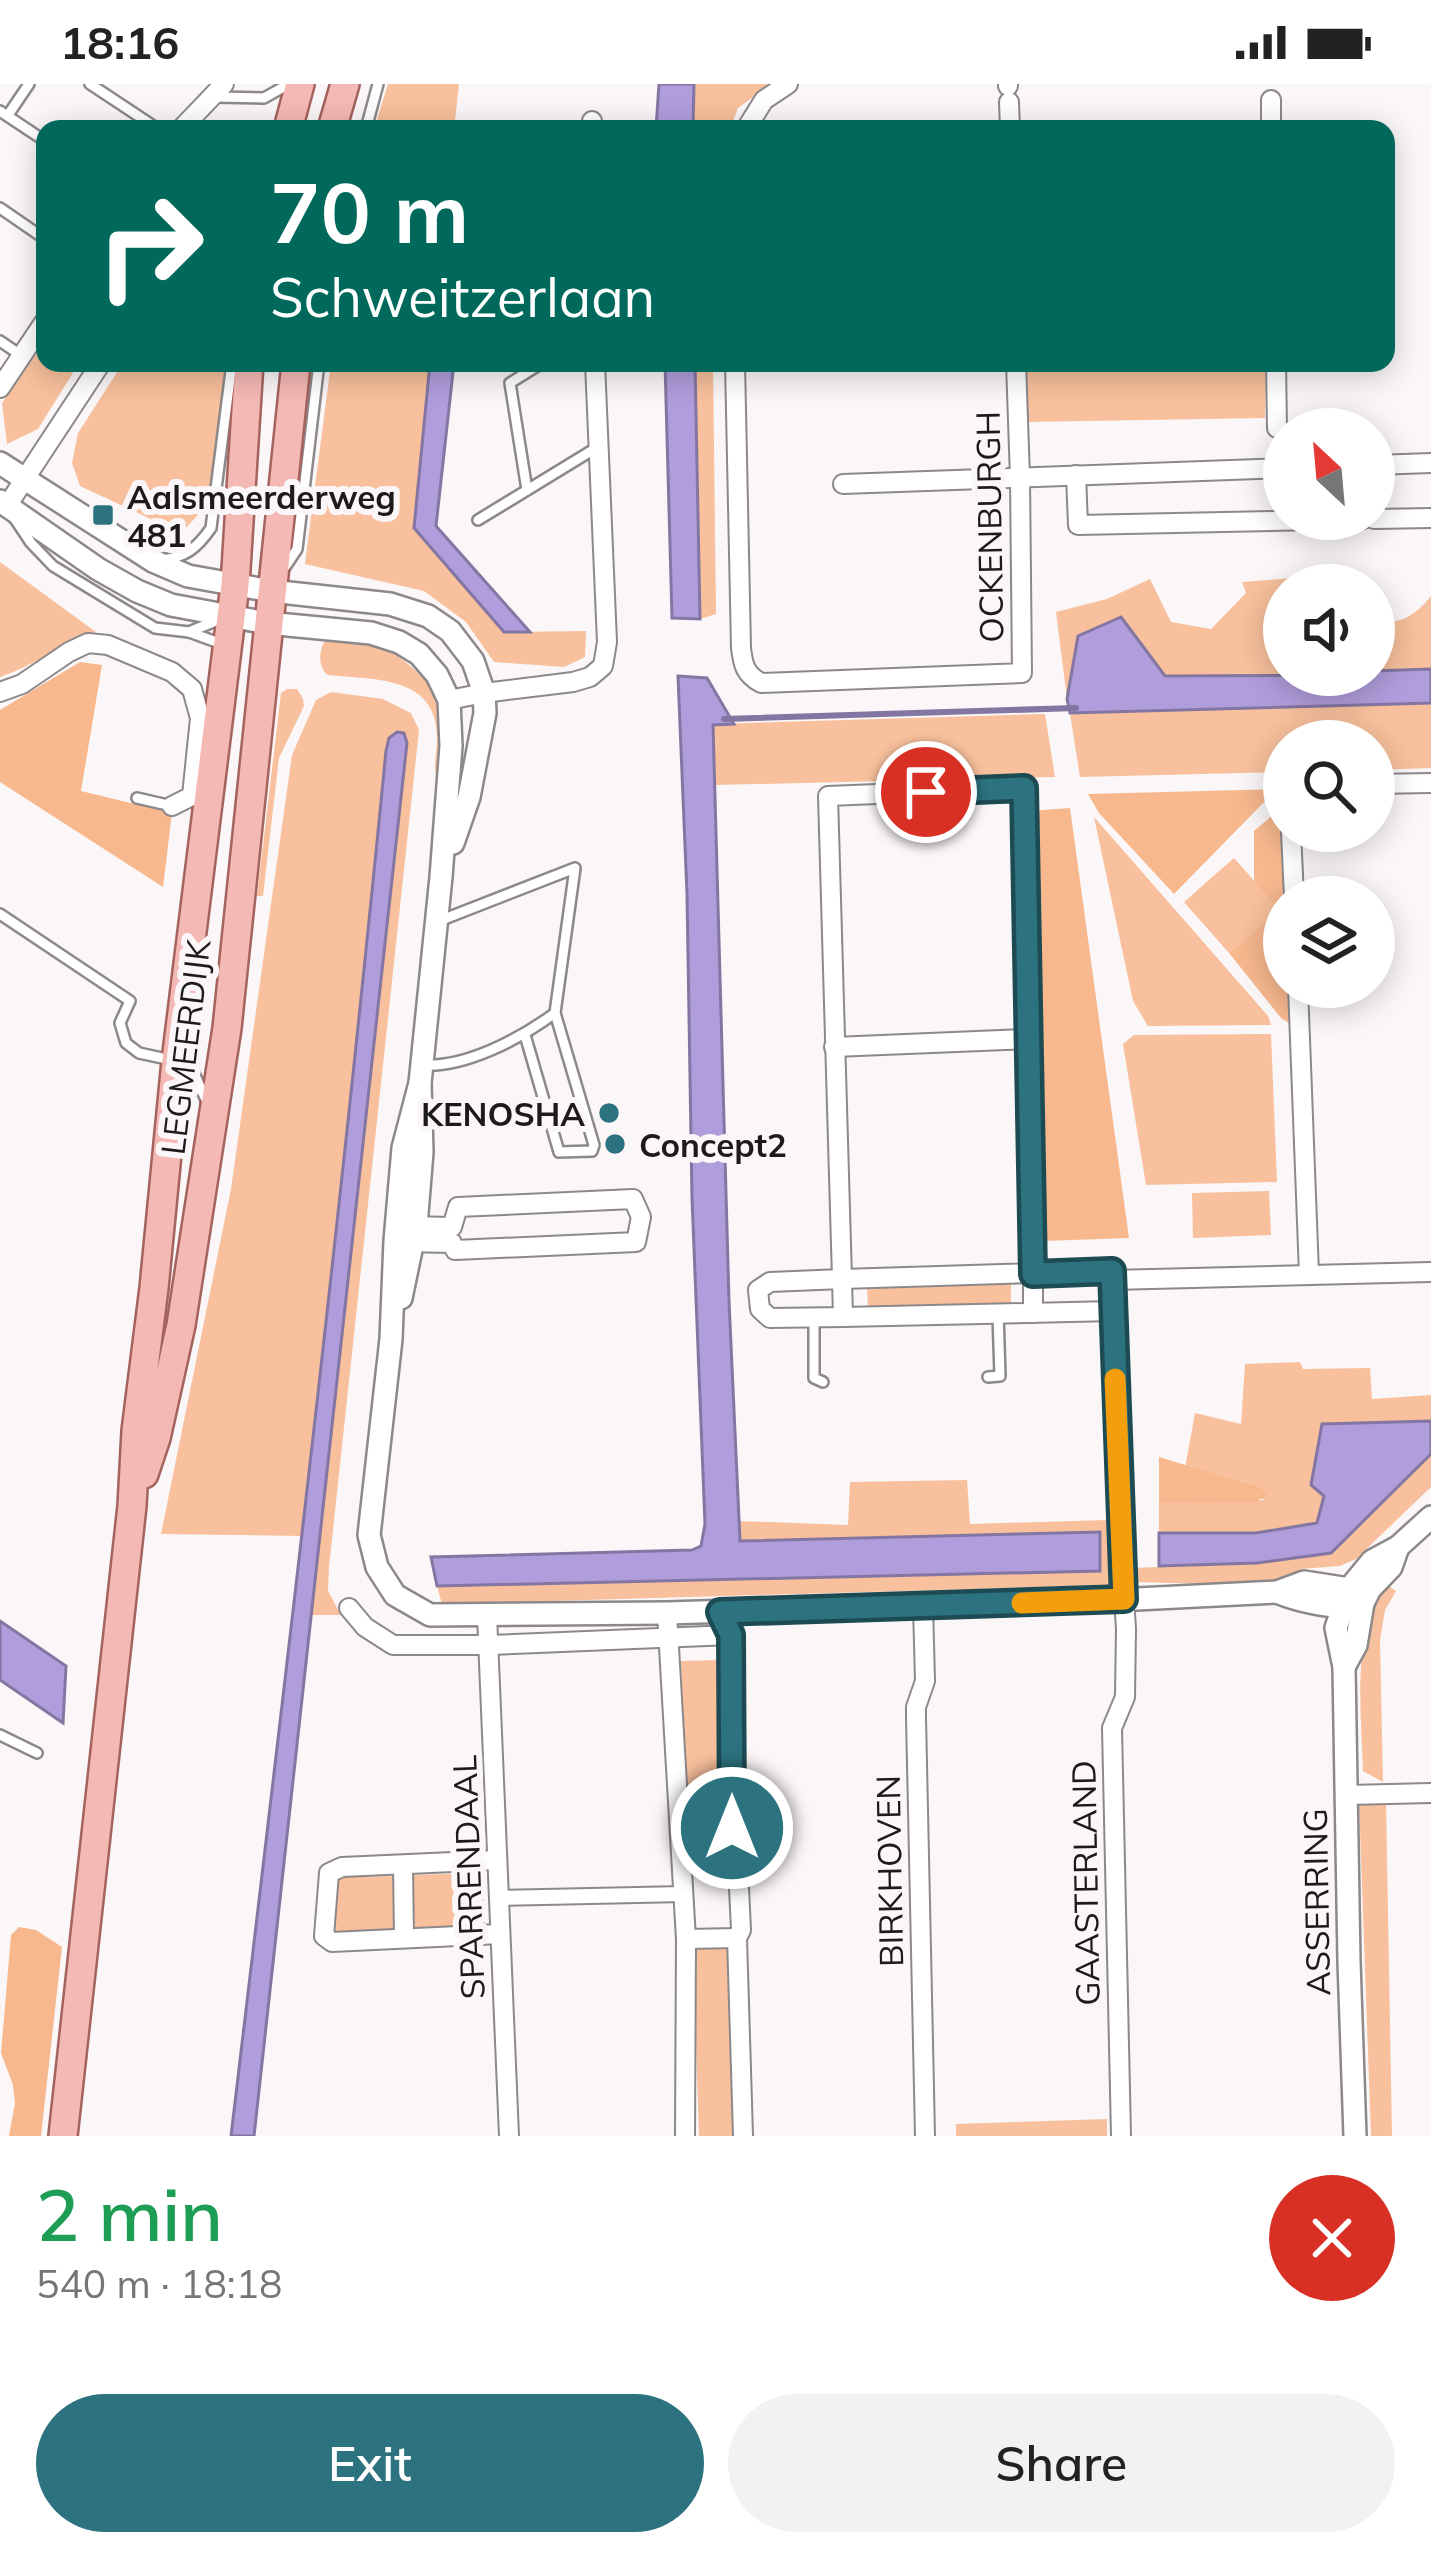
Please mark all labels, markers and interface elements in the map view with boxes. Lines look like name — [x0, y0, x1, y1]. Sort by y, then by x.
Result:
text: 18:16 — [60, 14, 179, 70]
text: 70 m — [270, 159, 469, 264]
icon: right — [72, 168, 228, 324]
text: Schweitzerlaan — [270, 263, 655, 331]
north arrow — [1263, 408, 1395, 540]
map controls — [1263, 408, 1395, 1008]
street label: OCKENBURGH — [966, 411, 1012, 643]
place label: Aalsmeerderweg 481 — [127, 476, 396, 555]
marker: Aalsmeerderweg 481 — [90, 502, 116, 528]
button: sound — [1263, 564, 1395, 696]
button: search — [1263, 720, 1395, 852]
pin — [875, 741, 977, 843]
icon: arrive — [893, 759, 959, 825]
button: layers — [1263, 876, 1395, 1008]
street label: LEGMEERDIJK — [151, 936, 219, 1157]
place label: KENOSHA — [421, 1093, 585, 1134]
marker: KENOSHA — [596, 1100, 622, 1126]
place label: Concept2 — [639, 1124, 787, 1165]
marker: Concept2 — [602, 1131, 628, 1157]
street label: SPARRENDAAL — [443, 1754, 493, 2000]
street label: GAASTERLAND — [1062, 1760, 1108, 2006]
position arrow — [669, 1765, 795, 1891]
street label: BIRKHOVEN — [867, 1775, 911, 1967]
street label: ASSERRING — [1294, 1808, 1338, 1996]
text: 2 min — [36, 2169, 223, 2259]
button: close — [1269, 2175, 1395, 2301]
text: 540 m · 18:18 — [36, 2259, 282, 2308]
button: Exit — [36, 2394, 704, 2532]
button: Share — [728, 2394, 1395, 2532]

